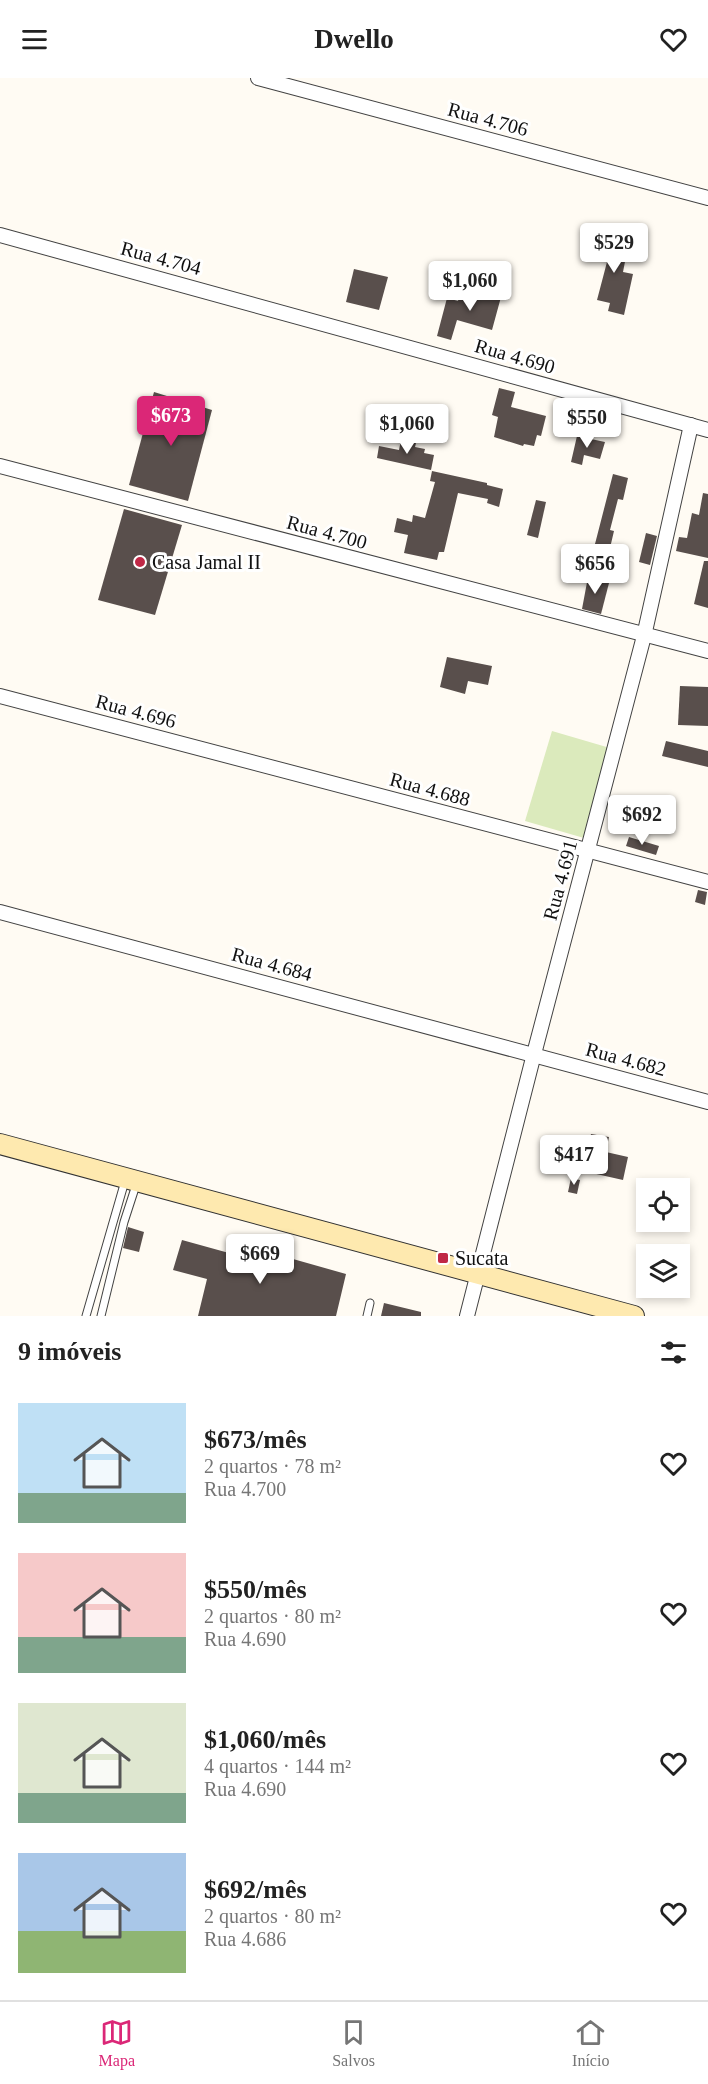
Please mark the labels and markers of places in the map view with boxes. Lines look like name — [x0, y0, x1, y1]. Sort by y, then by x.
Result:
pin: $529 — [578, 223, 650, 274]
pin: $1,060 — [421, 261, 519, 312]
pin: $673 — [135, 396, 207, 447]
pin: $550 — [551, 398, 623, 449]
pin: $1,060 — [358, 404, 456, 455]
pin: $656 — [559, 544, 631, 595]
place label: Casa Jamal II — [152, 551, 261, 573]
marker: Casa Jamal II — [133, 555, 147, 569]
pin: $692 — [606, 795, 678, 846]
pin: $417 — [538, 1135, 610, 1186]
pin: $669 — [224, 1234, 296, 1285]
place label: Sucata — [455, 1247, 508, 1269]
marker: Sucata — [436, 1251, 450, 1265]

